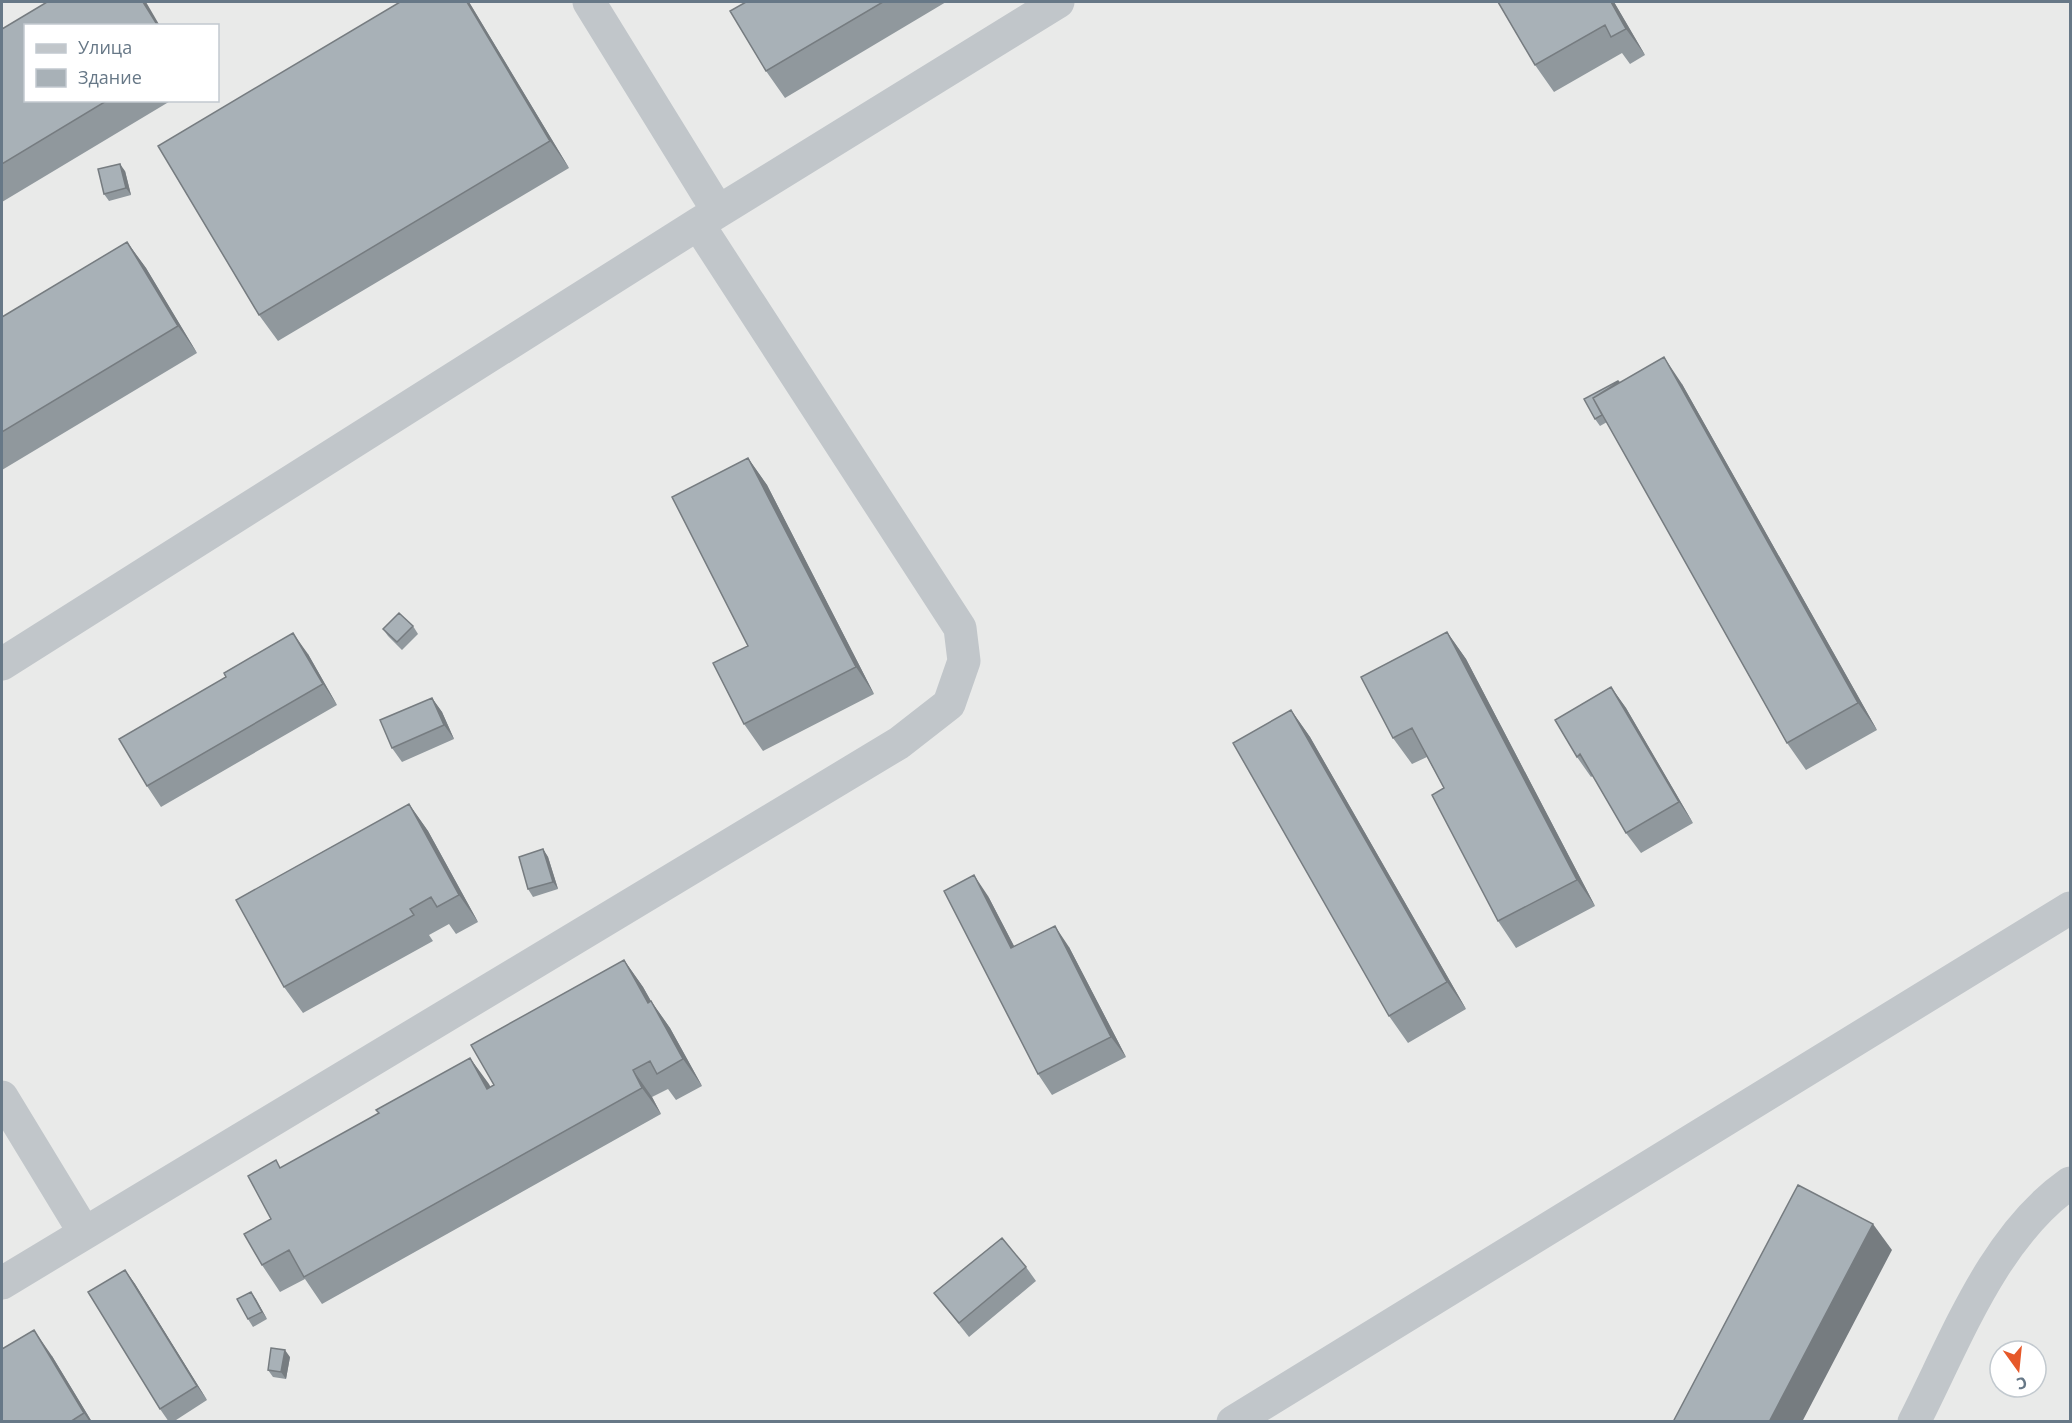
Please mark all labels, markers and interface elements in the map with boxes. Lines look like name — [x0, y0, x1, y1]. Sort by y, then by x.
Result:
legend — [24, 24, 219, 102]
text: Улица — [78, 35, 132, 59]
text: Здание — [78, 65, 142, 89]
north arrow — [1988, 1339, 2048, 1399]
text: С — [2014, 1372, 2030, 1395]

